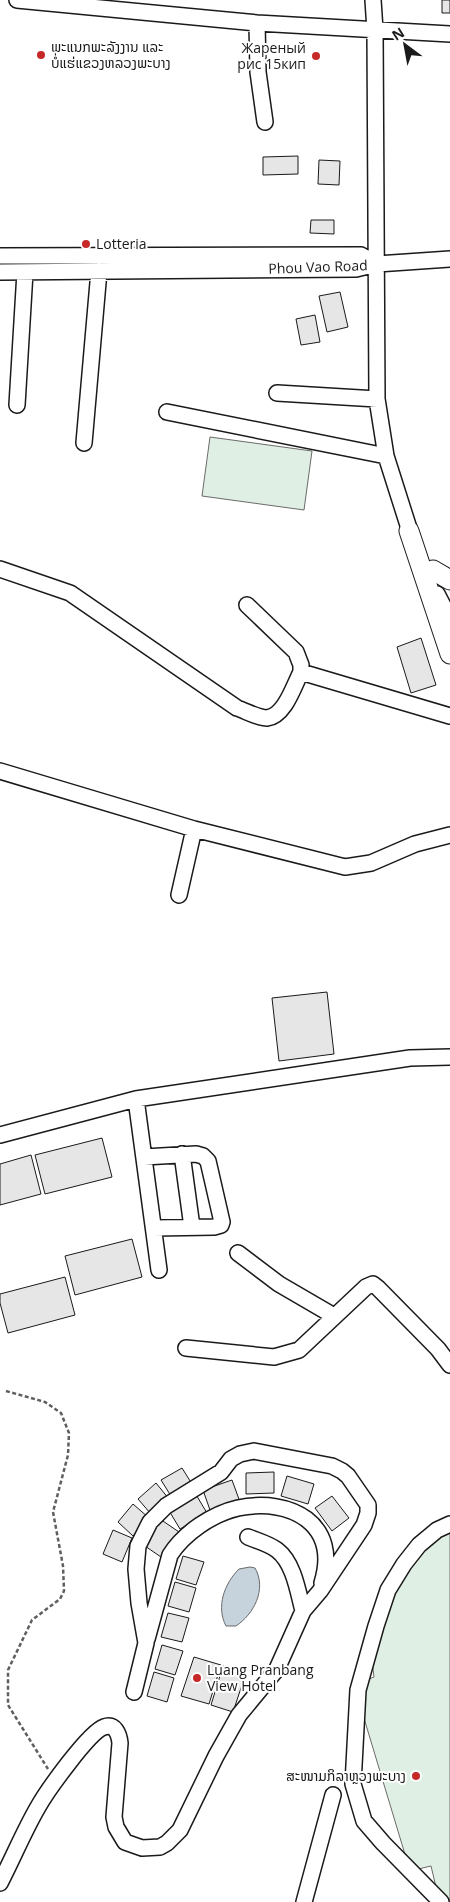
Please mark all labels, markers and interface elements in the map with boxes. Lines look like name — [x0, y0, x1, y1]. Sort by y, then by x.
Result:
north arrow — [380, 20, 430, 70]
text: N — [388, 22, 408, 45]
place label: ພະແນກພະລັງງານ ແລະ ບໍ່ແຮ່ແຂວງຫລວງພະບາງ — [51, 37, 171, 72]
place label: Жареный рис 15кип — [237, 38, 306, 73]
marker: ພະແນກພະລັງງານ ແລະ ບໍ່ແຮ່ແຂວງຫລວງພະບາງ — [35, 49, 47, 61]
marker: Жареный рис 15кип — [310, 50, 322, 62]
place label: Lotteria — [96, 234, 147, 253]
marker: Lotteria — [80, 238, 92, 250]
street label: Phou Vao Road — [268, 255, 368, 278]
place label: Luang Pranbang View Hotel — [207, 1660, 314, 1695]
marker: Luang Pranbang View Hotel — [191, 1672, 203, 1684]
place label: ສະໜາມກິລາຫຼວງພະບາງ — [286, 1766, 406, 1785]
marker: ສະໜາມກິລາຫຼວງພະບາງ — [410, 1770, 422, 1782]

